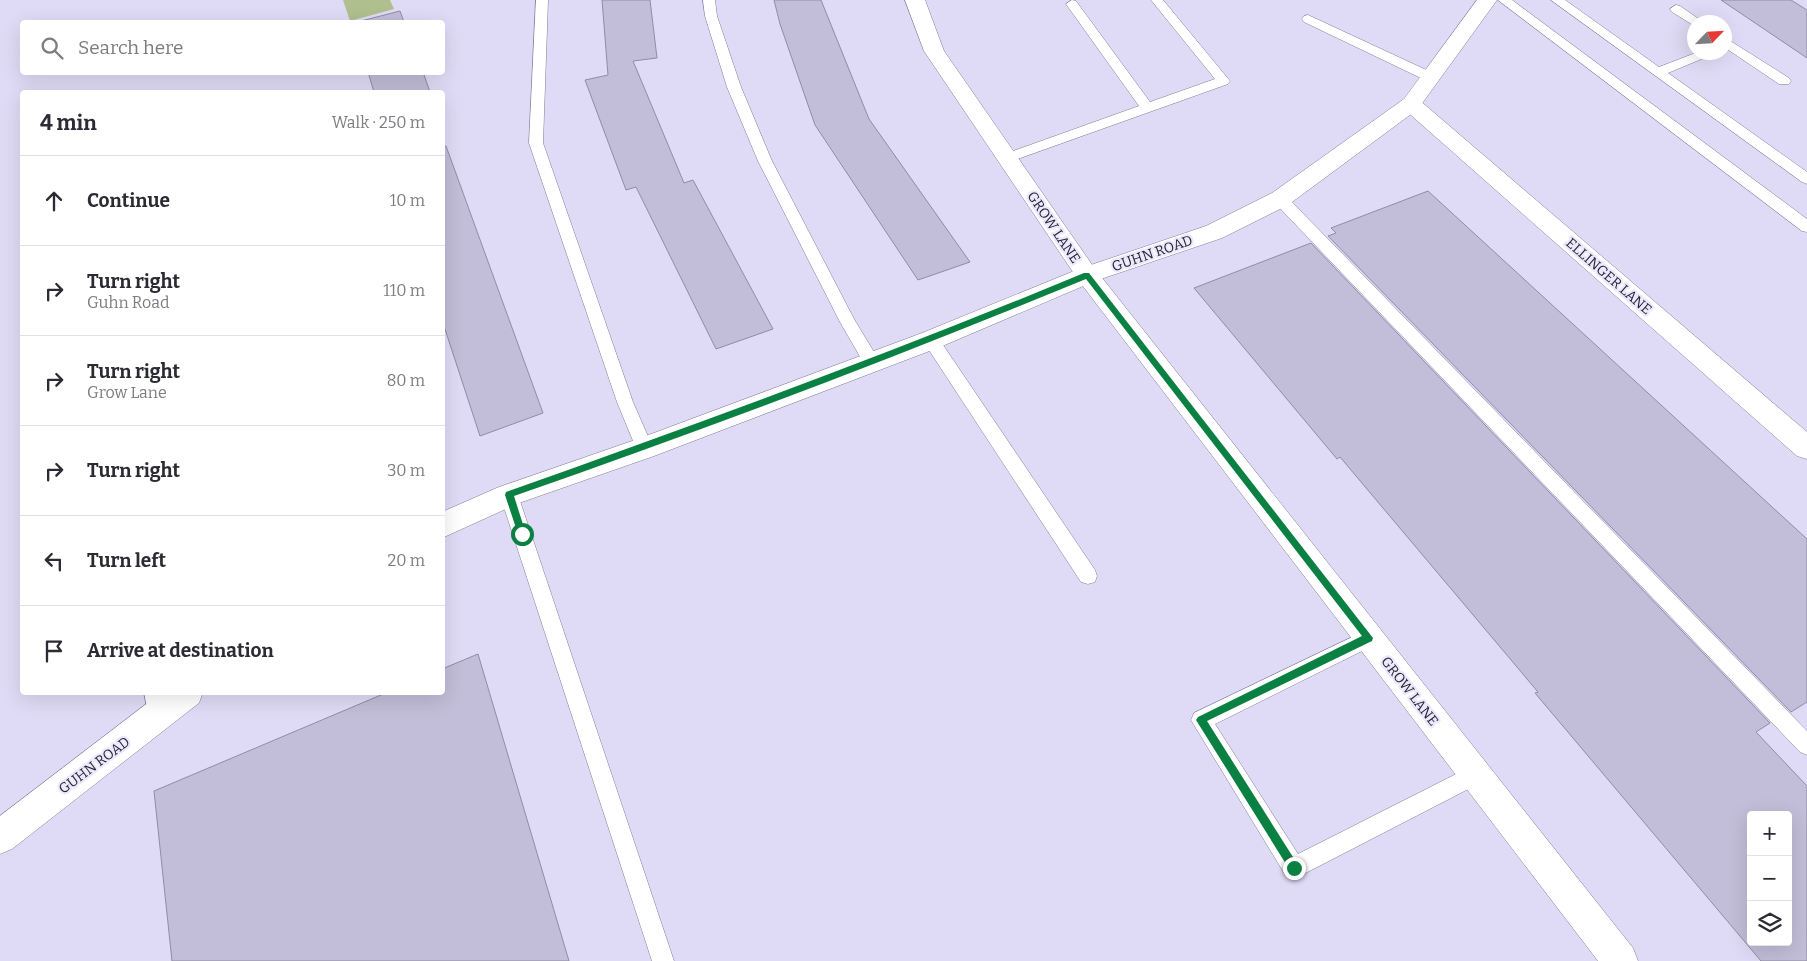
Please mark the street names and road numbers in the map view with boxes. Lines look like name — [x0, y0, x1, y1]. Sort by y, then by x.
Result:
street label: GROW LANE — [1023, 188, 1084, 266]
street label: GUHN ROAD — [1110, 232, 1195, 275]
street label: ELLINGER LANE — [1562, 235, 1655, 318]
street label: GROW LANE — [1377, 653, 1442, 729]
street label: GUHN ROAD — [56, 733, 133, 798]

